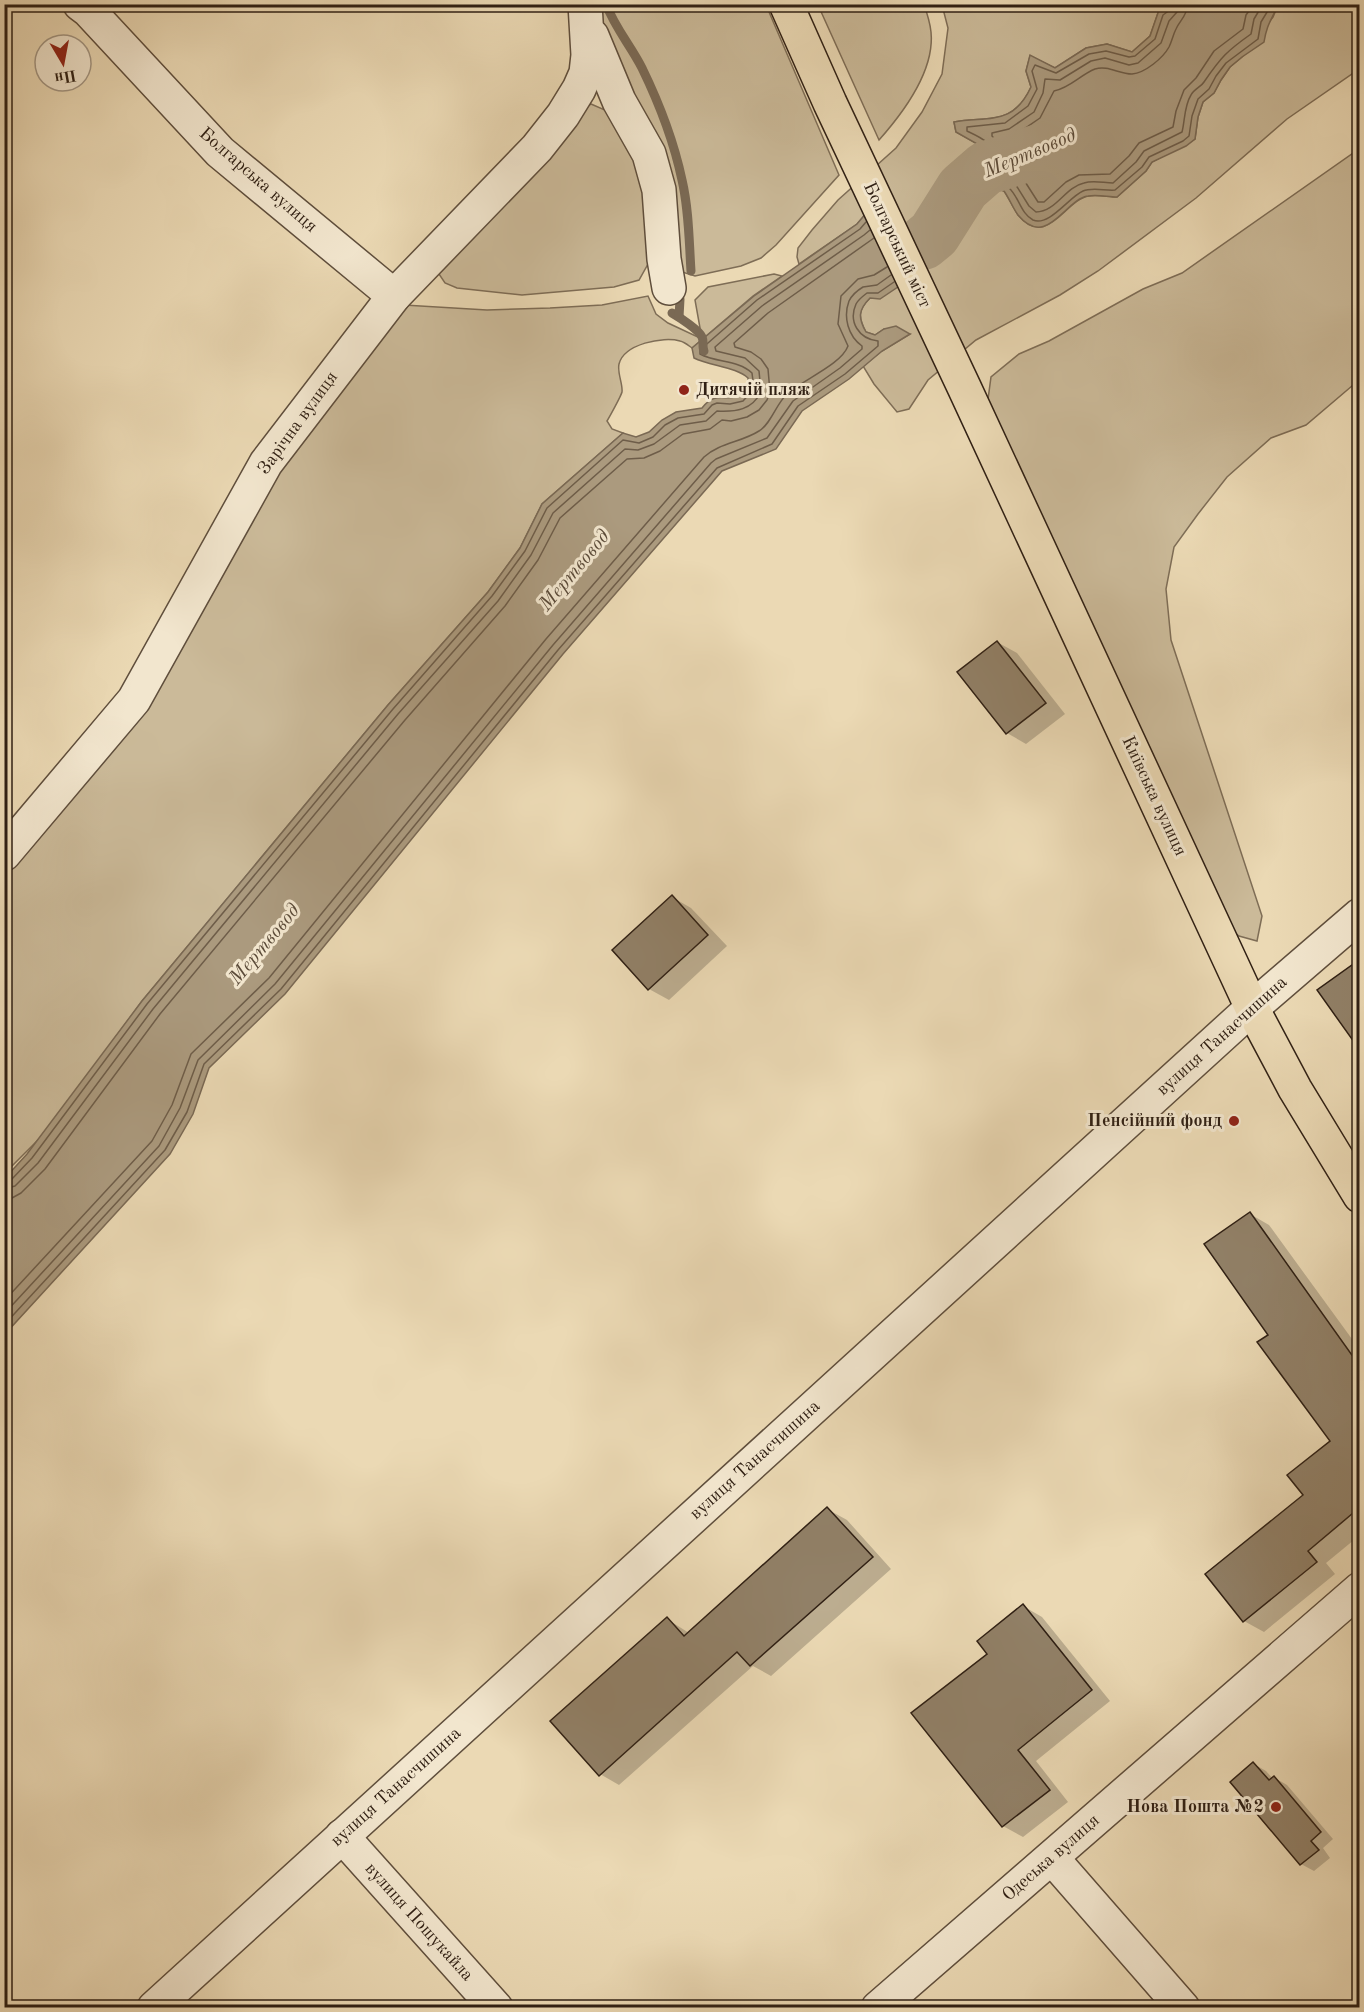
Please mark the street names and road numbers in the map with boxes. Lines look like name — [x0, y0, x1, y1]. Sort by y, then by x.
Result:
street label: Болгарська вулиця — [196, 124, 320, 236]
street label: Болгарський міст — [860, 179, 934, 311]
street label: Зарічна вулиця — [255, 368, 341, 478]
street label: Київська вулиця — [1118, 733, 1190, 859]
street label: вулиця Танасчишина — [1153, 973, 1291, 1099]
street label: вулиця Танасчишина — [686, 1397, 824, 1523]
street label: вулиця Танасчишина — [327, 1724, 465, 1850]
street label: Одеська вулиця — [999, 1811, 1103, 1905]
street label: вулиця Пошукайла — [361, 1859, 477, 1985]

